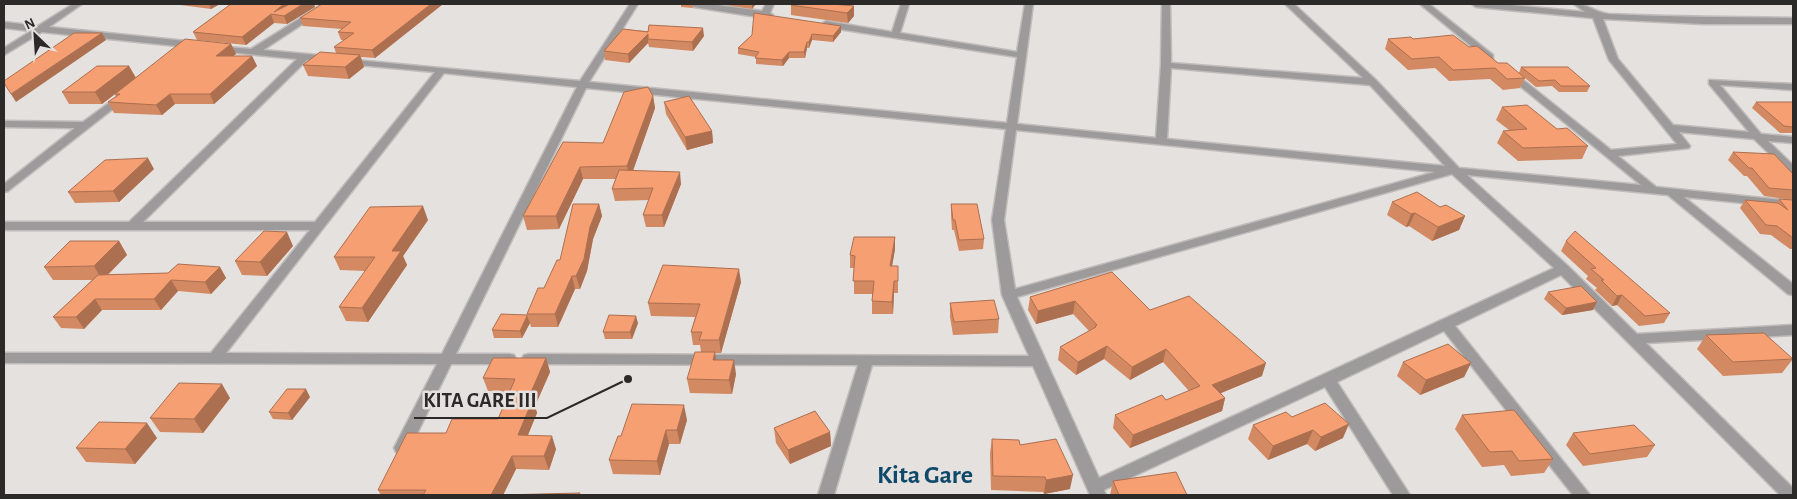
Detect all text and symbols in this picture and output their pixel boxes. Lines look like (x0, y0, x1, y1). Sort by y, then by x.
north arrow (10, 10, 60, 60)
text: N (23, 16, 37, 33)
callout: KITA GARE III (414, 382, 547, 418)
text: KITA GARE III (423, 390, 537, 411)
district label: Kita Gare (877, 462, 973, 488)

